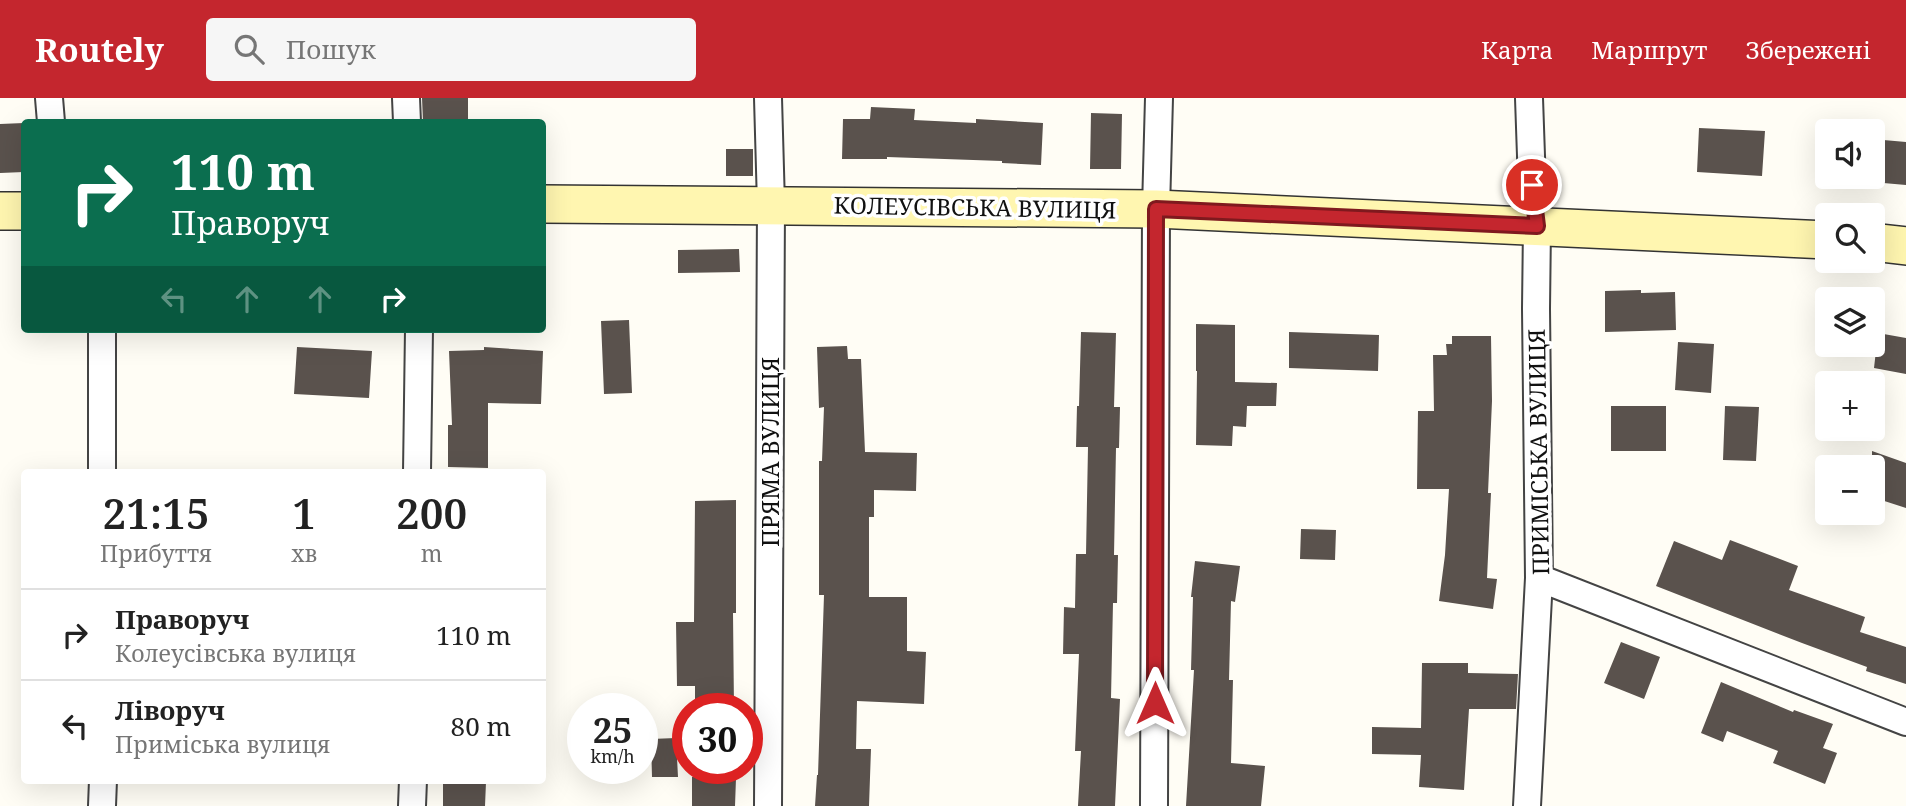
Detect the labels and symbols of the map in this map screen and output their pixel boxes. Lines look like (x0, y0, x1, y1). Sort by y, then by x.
pin (1502, 155, 1562, 215)
street label: КОЛЕУСІВСЬКА ВУЛИЦЯ (833, 189, 1117, 225)
street label: ПРИМІСЬКА ВУЛИЦЯ (1520, 328, 1556, 576)
street label: ПРЯМА ВУЛИЦЯ (754, 357, 786, 547)
position arrow (1118, 666, 1192, 740)
speed limit sign: 30 (672, 693, 763, 784)

